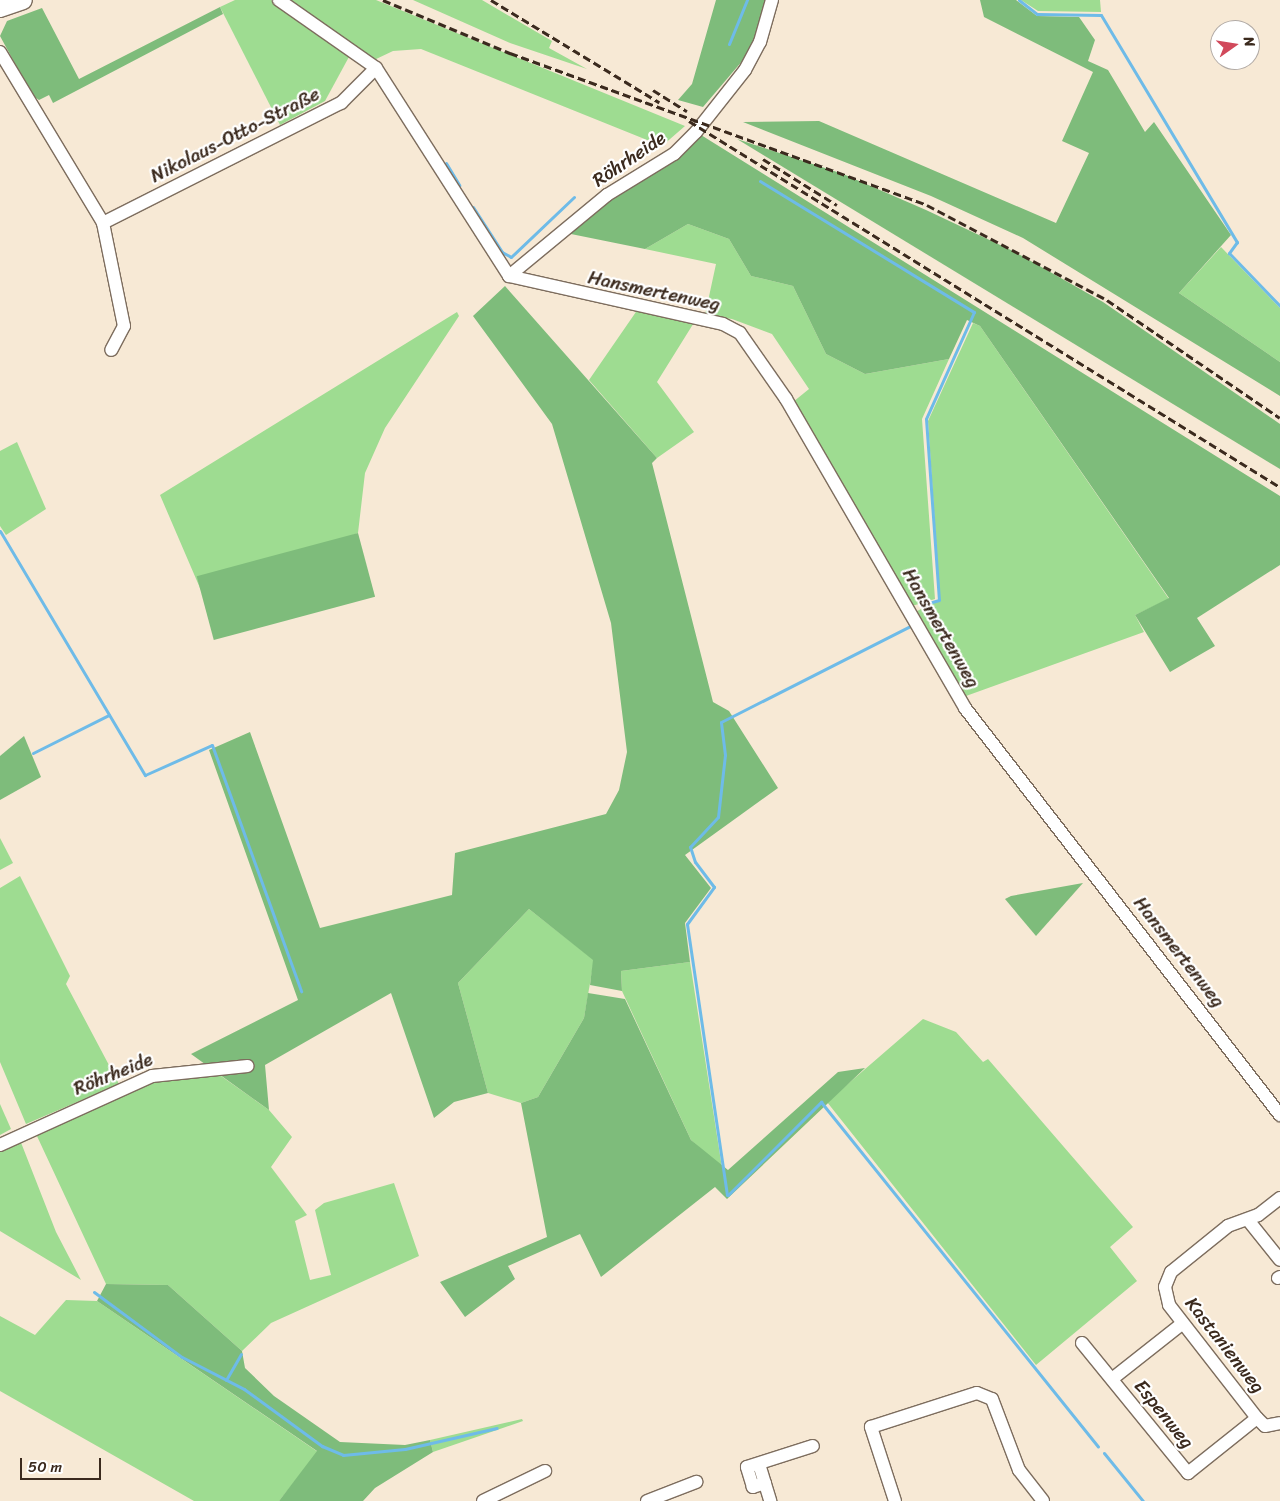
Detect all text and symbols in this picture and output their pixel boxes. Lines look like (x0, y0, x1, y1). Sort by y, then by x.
north arrow (1210, 20, 1260, 70)
text: N (1236, 34, 1262, 49)
street label: Nikolaus-Otto-Straße (147, 82, 323, 188)
street label: Röhrheide (588, 126, 670, 192)
street label: Hansmertenweg (586, 266, 722, 316)
street label: Hansmertenweg (898, 564, 984, 692)
street label: Hansmertenweg (1129, 892, 1229, 1012)
street label: Röhrheide (70, 1048, 156, 1100)
street label: Kastanienweg (1180, 1292, 1270, 1398)
street label: Espenweg (1129, 1375, 1199, 1453)
scale bar (22, 1448, 104, 1480)
text: 50 m (28, 1454, 62, 1480)

